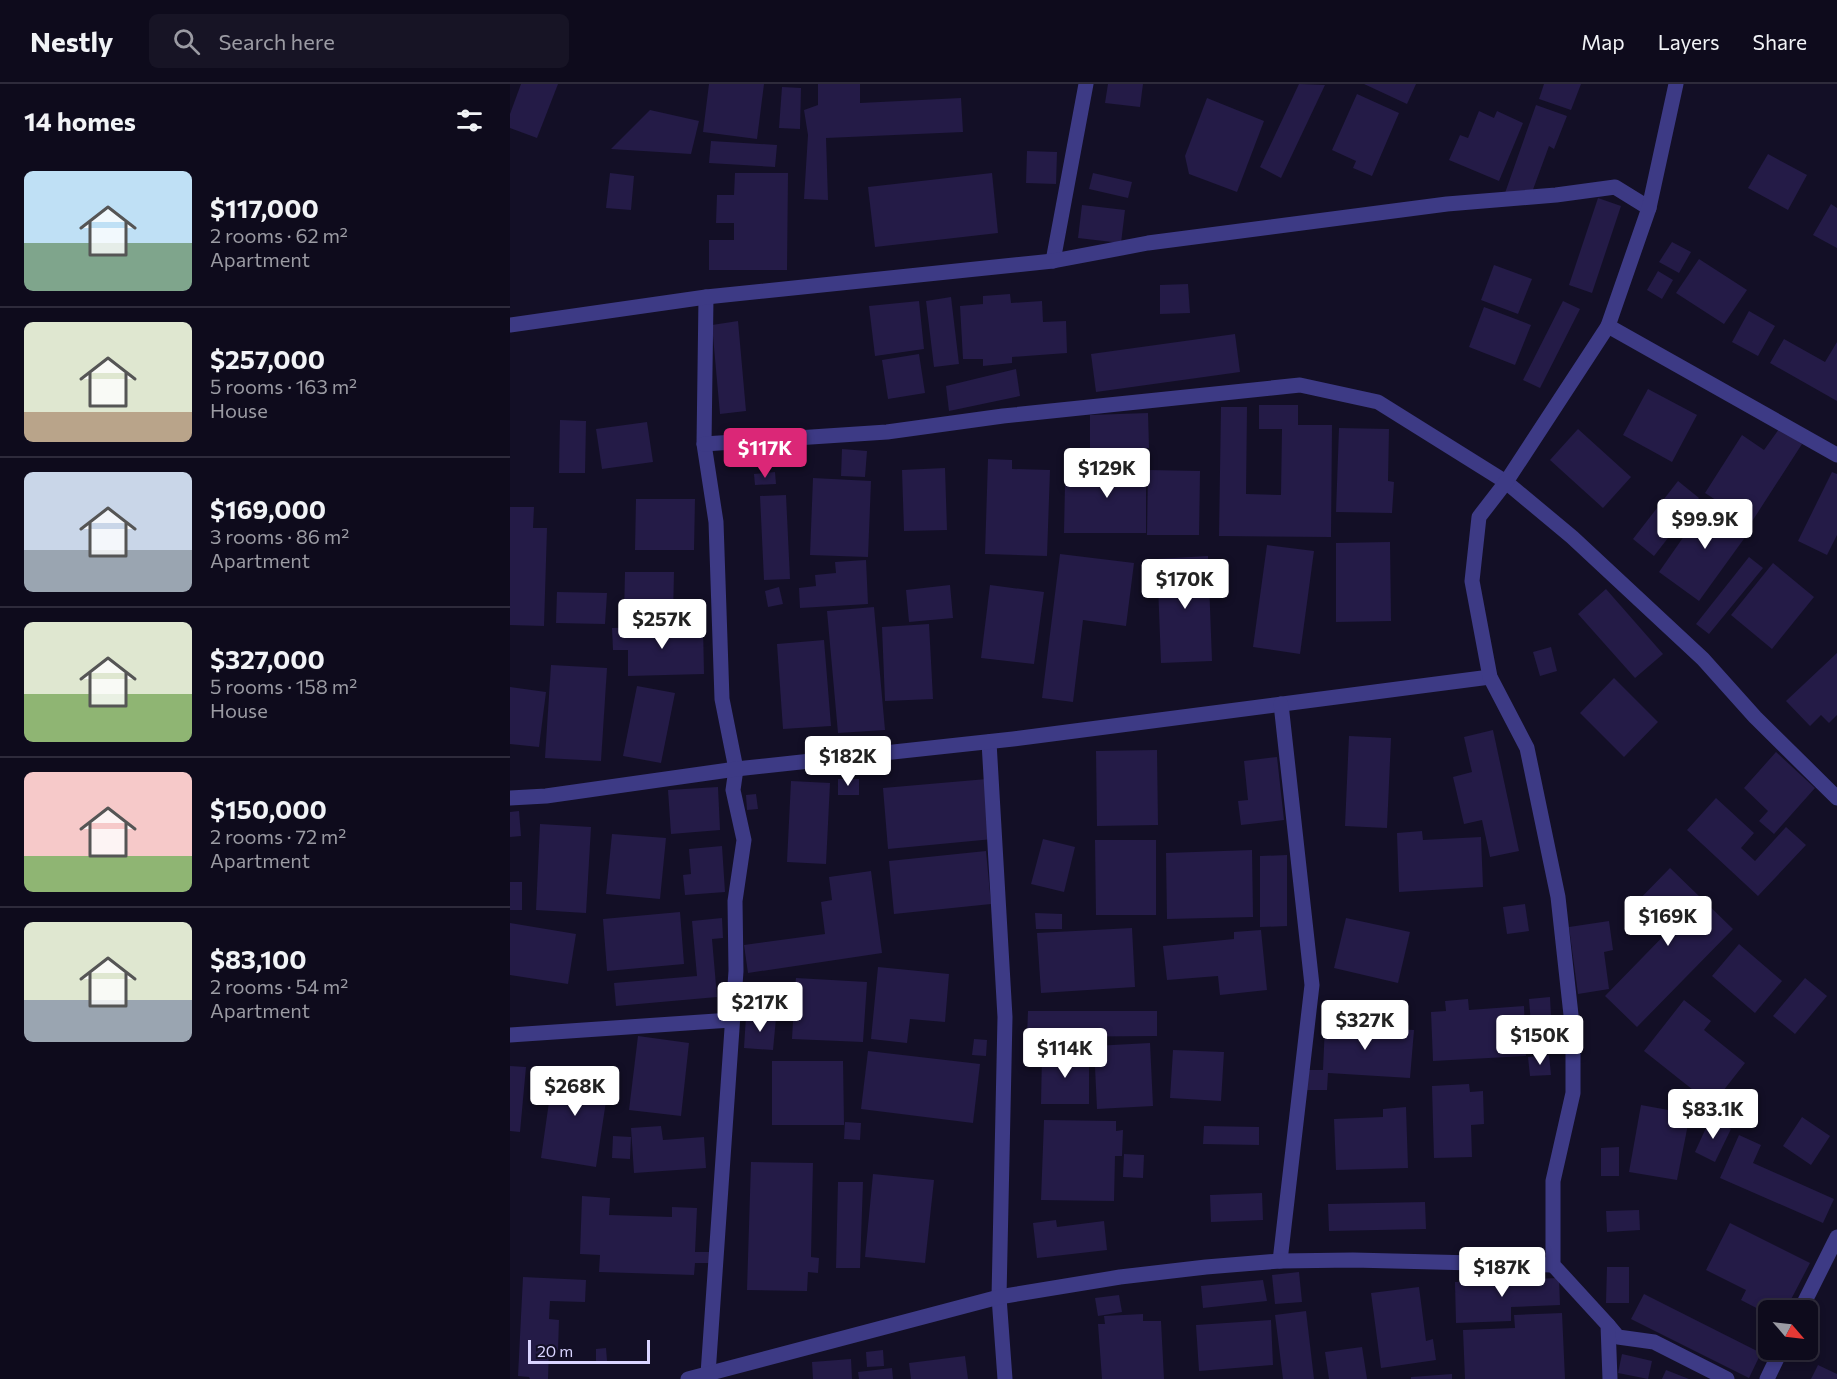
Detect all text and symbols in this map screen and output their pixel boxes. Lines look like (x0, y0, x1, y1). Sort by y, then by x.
search box (149, 14, 569, 68)
text: Nestly (30, 24, 113, 58)
icon: search (170, 25, 203, 58)
text: Search here (218, 28, 335, 55)
text: Map (1581, 29, 1625, 54)
text: Layers (1658, 29, 1720, 54)
text: Share (1753, 29, 1807, 54)
icon: filters (453, 104, 486, 137)
text: 14 homes (24, 105, 136, 136)
text: $117,000 (210, 192, 319, 223)
icon: home (72, 195, 144, 267)
text: 2 rooms · 62 m² (210, 223, 348, 247)
text: Apartment (210, 247, 310, 271)
text: $257,000 (210, 343, 325, 374)
icon: home (72, 346, 144, 418)
text: 5 rooms · 163 m² (210, 374, 357, 398)
text: House (210, 398, 268, 422)
pin: $117K (723, 428, 807, 479)
text: $117K (738, 435, 792, 459)
pin: $129K (1065, 448, 1149, 499)
text: $129K (1078, 455, 1136, 479)
text: $169,000 (210, 493, 326, 524)
icon: home (72, 496, 144, 568)
pin: $99.9K (1656, 499, 1754, 550)
text: $99.9K (1671, 506, 1739, 530)
text: 3 rooms · 86 m² (210, 524, 349, 548)
text: Apartment (210, 548, 310, 572)
pin: $170K (1143, 559, 1227, 610)
text: $170K (1156, 566, 1214, 590)
pin: $257K (620, 599, 704, 650)
text: $257K (632, 606, 692, 630)
text: $327,000 (210, 643, 325, 674)
icon: home (72, 646, 144, 718)
text: 5 rooms · 158 m² (210, 674, 357, 698)
text: House (210, 698, 268, 722)
pin: $182K (806, 736, 890, 787)
text: $182K (819, 743, 877, 767)
text: $150,000 (210, 793, 327, 824)
icon: home (72, 796, 144, 868)
text: 2 rooms · 72 m² (210, 824, 346, 848)
text: Apartment (210, 848, 310, 872)
pin: $169K (1626, 896, 1710, 947)
text: $169K (1639, 903, 1697, 927)
text: $83,100 (210, 943, 307, 974)
icon: home (72, 946, 144, 1018)
text: 2 rooms · 54 m² (210, 974, 348, 998)
pin: $217K (718, 982, 802, 1033)
text: $217K (732, 989, 788, 1013)
text: Apartment (210, 998, 310, 1022)
pin: $327K (1323, 1000, 1407, 1051)
text: $327K (1335, 1007, 1395, 1031)
pin: $150K (1498, 1015, 1582, 1066)
text: $150K (1510, 1022, 1570, 1046)
pin: $114K (1023, 1028, 1107, 1079)
text: $114K (1037, 1035, 1093, 1059)
pin: $268K (533, 1066, 617, 1117)
text: $268K (544, 1073, 606, 1097)
pin: $83.1K (1664, 1089, 1762, 1140)
text: $83.1K (1682, 1096, 1744, 1120)
pin: $187K (1460, 1247, 1544, 1298)
text: $187K (1473, 1254, 1531, 1278)
north arrow (1758, 1300, 1818, 1360)
map controls (1758, 1300, 1818, 1360)
scale bar (528, 1337, 650, 1364)
text: 20 m (537, 1341, 573, 1360)

